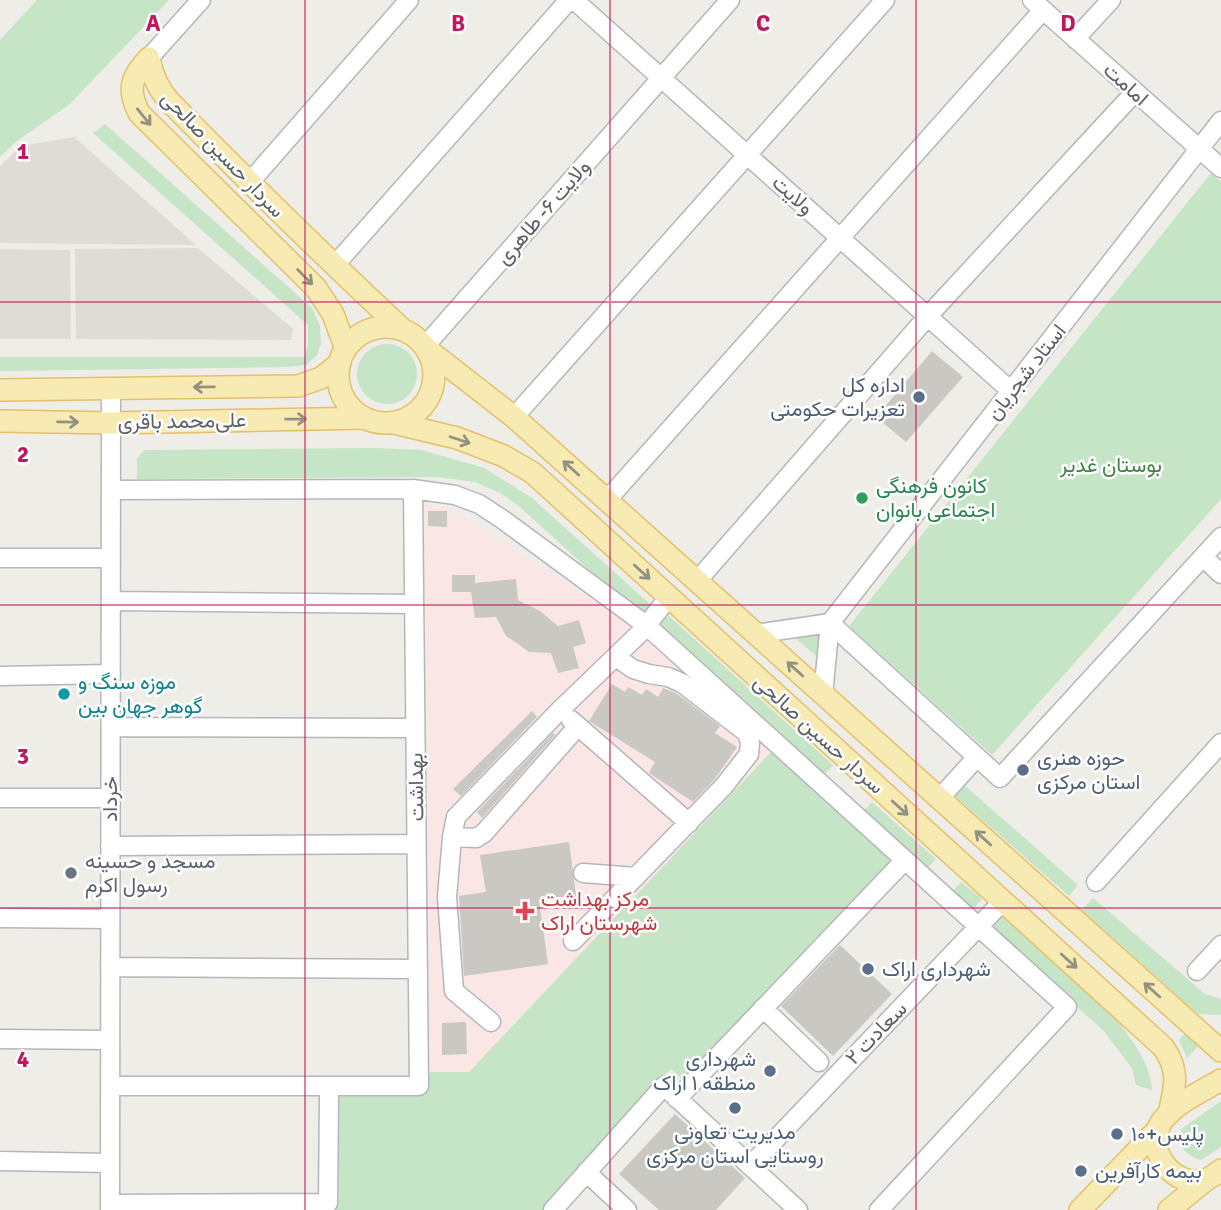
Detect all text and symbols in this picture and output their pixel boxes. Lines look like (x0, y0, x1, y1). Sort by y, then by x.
text: A (146, 9, 161, 38)
text: B (451, 9, 465, 38)
text: C (756, 9, 770, 38)
text: D (1060, 9, 1076, 38)
street label: امامت (1098, 57, 1154, 111)
street label: سردار حسین صالحی (156, 85, 290, 223)
one-way arrow (136, 107, 151, 125)
text: 1 (17, 137, 29, 166)
street label: ولایت ۶- طاهری (490, 154, 596, 270)
street label: ولایت (767, 170, 819, 220)
one-way arrow (296, 269, 313, 286)
street label: استاد شجریان (980, 319, 1072, 425)
place label: اداره کل تعزیرات حکومتی (770, 372, 905, 422)
one-way arrow (193, 380, 216, 394)
marker: اداره کل تعزیرات حکومتی (911, 389, 927, 405)
street label: علی‌محمد باقری (117, 407, 247, 435)
one-way arrow (284, 412, 307, 426)
one-way arrow (56, 415, 79, 429)
one-way arrow (449, 434, 471, 447)
text: 2 (17, 440, 29, 469)
park label: بوستان غدیر (1059, 452, 1162, 478)
one-way arrow (563, 460, 580, 477)
place label: کانون فرهنگی اجتماعی بانوان (876, 473, 995, 523)
marker: کانون فرهنگی اجتماعی بانوان (854, 490, 870, 506)
one-way arrow (632, 564, 650, 580)
one-way arrow (787, 661, 804, 678)
place label: موزه سنگ و گوهر جهان بین (78, 669, 203, 719)
street label: سردار حسین صالحی (748, 669, 890, 799)
marker: موزه سنگ و گوهر جهان بین (56, 686, 72, 702)
text: 3 (17, 742, 29, 771)
place label: حوزه هنری استان مرکزی (1037, 745, 1140, 795)
street label: بهداشت (402, 752, 430, 822)
marker: حوزه هنری استان مرکزی (1015, 762, 1031, 778)
street label: خرداد (97, 776, 123, 822)
one-way arrow (891, 799, 909, 815)
one-way arrow (974, 830, 992, 846)
place label: مسجد و حسینه رسول اکرم (85, 848, 215, 899)
marker: مسجد و حسینه رسول اکرم (63, 865, 79, 881)
place label: مرکز بهداشت شهرستان اراک (541, 886, 657, 936)
marker: مرکز بهداشت شهرستان اراک (515, 901, 535, 921)
one-way arrow (1060, 952, 1077, 969)
place label: شهرداری اراک (882, 956, 991, 982)
marker: شهرداری اراک (860, 961, 876, 977)
one-way arrow (1144, 981, 1161, 998)
street label: سعادت ۲ (840, 996, 912, 1070)
text: 4 (17, 1045, 29, 1074)
place label: شهرداری منطقه ۱ اراک (653, 1046, 756, 1096)
marker: شهرداری منطقه ۱ اراک (762, 1063, 778, 1079)
marker: مدیریت تعاونی روستایی استان مرکزی (727, 1100, 743, 1116)
place label: مدیریت تعاونی روستایی استان مرکزی (646, 1119, 824, 1169)
place label: پلیس+۱۰ (1131, 1121, 1204, 1148)
marker: پلیس+۱۰ (1109, 1126, 1125, 1142)
place label: بیمه کارآفرین (1095, 1158, 1202, 1184)
marker: بیمه کارآفرین (1073, 1163, 1089, 1179)

